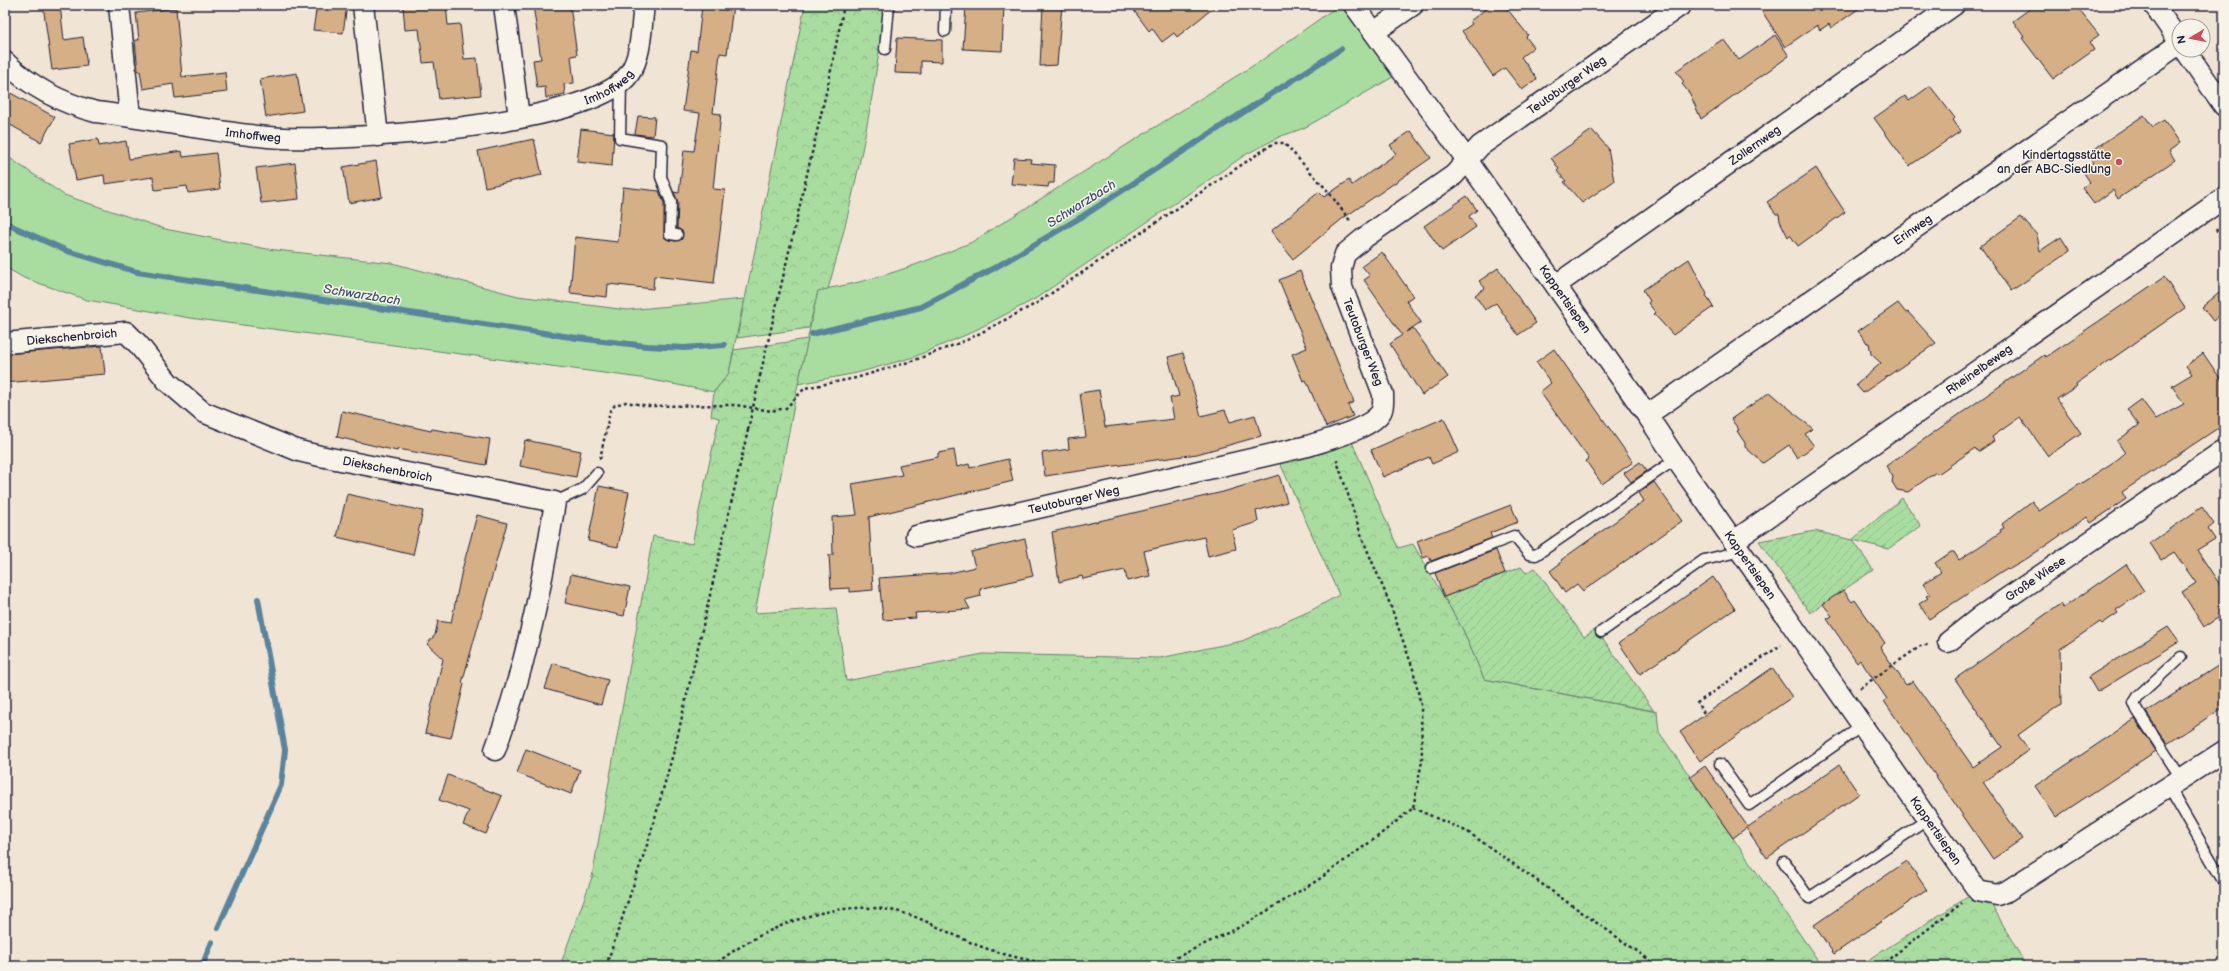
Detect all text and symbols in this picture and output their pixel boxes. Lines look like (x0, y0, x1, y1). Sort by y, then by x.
north arrow (2171, 18, 2211, 58)
text: N (2175, 34, 2189, 45)
street label: Teutoburger Weg (1525, 53, 1609, 118)
street label: Imhoffweg (582, 67, 637, 109)
street label: Zollernweg (1726, 122, 1784, 169)
street label: Imhoffweg (225, 125, 281, 146)
place label: Kindertagsstätte an der ABC-Siedlung (1997, 148, 2111, 177)
marker: Kindertagsstätte an der ABC-Siedlung (2114, 157, 2124, 167)
water label: Schwarzbach (1044, 176, 1119, 231)
street label: Erinweg (1891, 211, 1935, 249)
street label: Kappertsiepen (1535, 262, 1594, 337)
water label: Schwarzbach (322, 281, 402, 309)
street label: Teutoburger Weg (1339, 296, 1386, 388)
street label: Diekschenbroich (26, 326, 118, 349)
street label: Rheinelbeweg (1943, 342, 2015, 398)
street label: Diekschenbroich (341, 454, 434, 486)
street label: Teutoburger Weg (1027, 483, 1121, 518)
street label: Kappertsiepen (1721, 528, 1779, 603)
street label: Große Wiese (2003, 553, 2069, 605)
street label: Kappertsiepen (1906, 794, 1965, 868)

